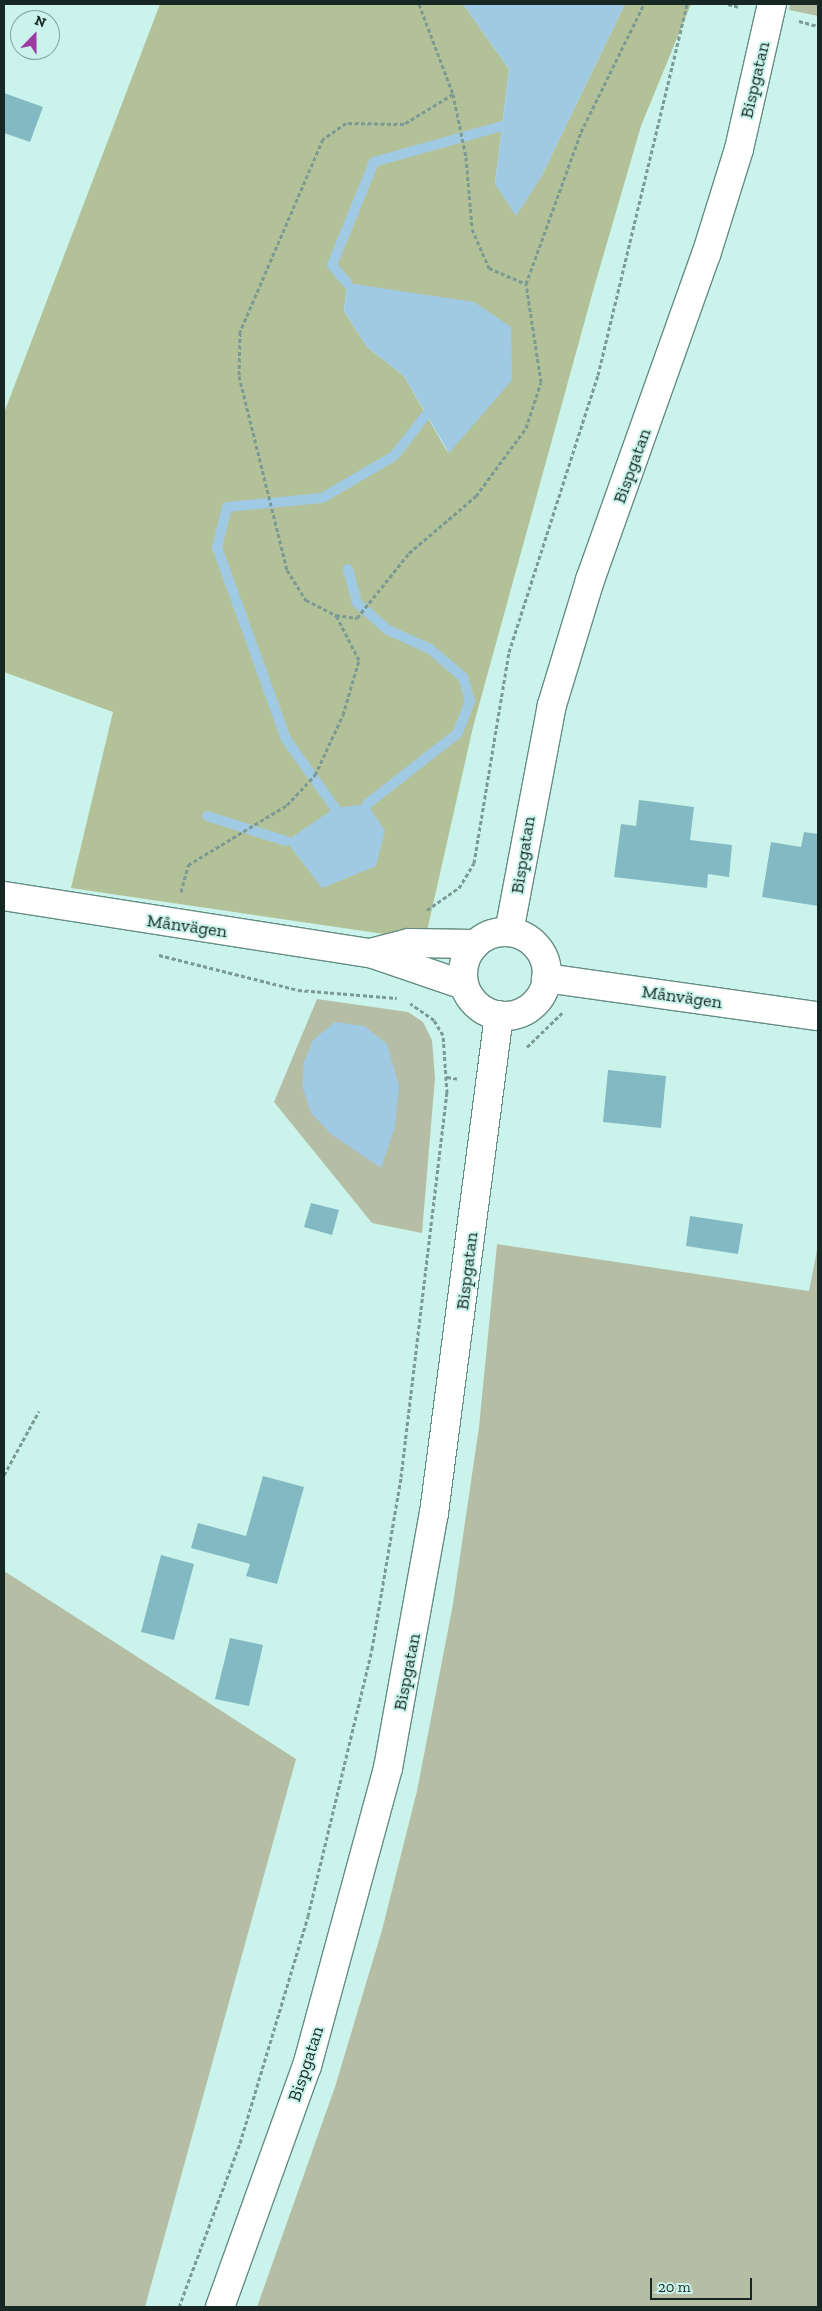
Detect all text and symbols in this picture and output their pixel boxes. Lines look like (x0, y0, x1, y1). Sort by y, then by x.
north arrow (10, 10, 60, 60)
text: N (32, 12, 49, 31)
street label: Bispgatan (736, 40, 774, 120)
street label: Bispgatan (609, 426, 655, 506)
street label: Bispgatan (506, 815, 540, 895)
street label: Månvägen (145, 910, 229, 942)
street label: Månvägen (640, 981, 724, 1013)
street label: Bispgatan (452, 1231, 482, 1311)
street label: Bispgatan (389, 1632, 425, 1712)
street label: Bispgatan (284, 2024, 328, 2104)
scale bar (652, 2268, 754, 2300)
text: 20 m (658, 2278, 691, 2296)

